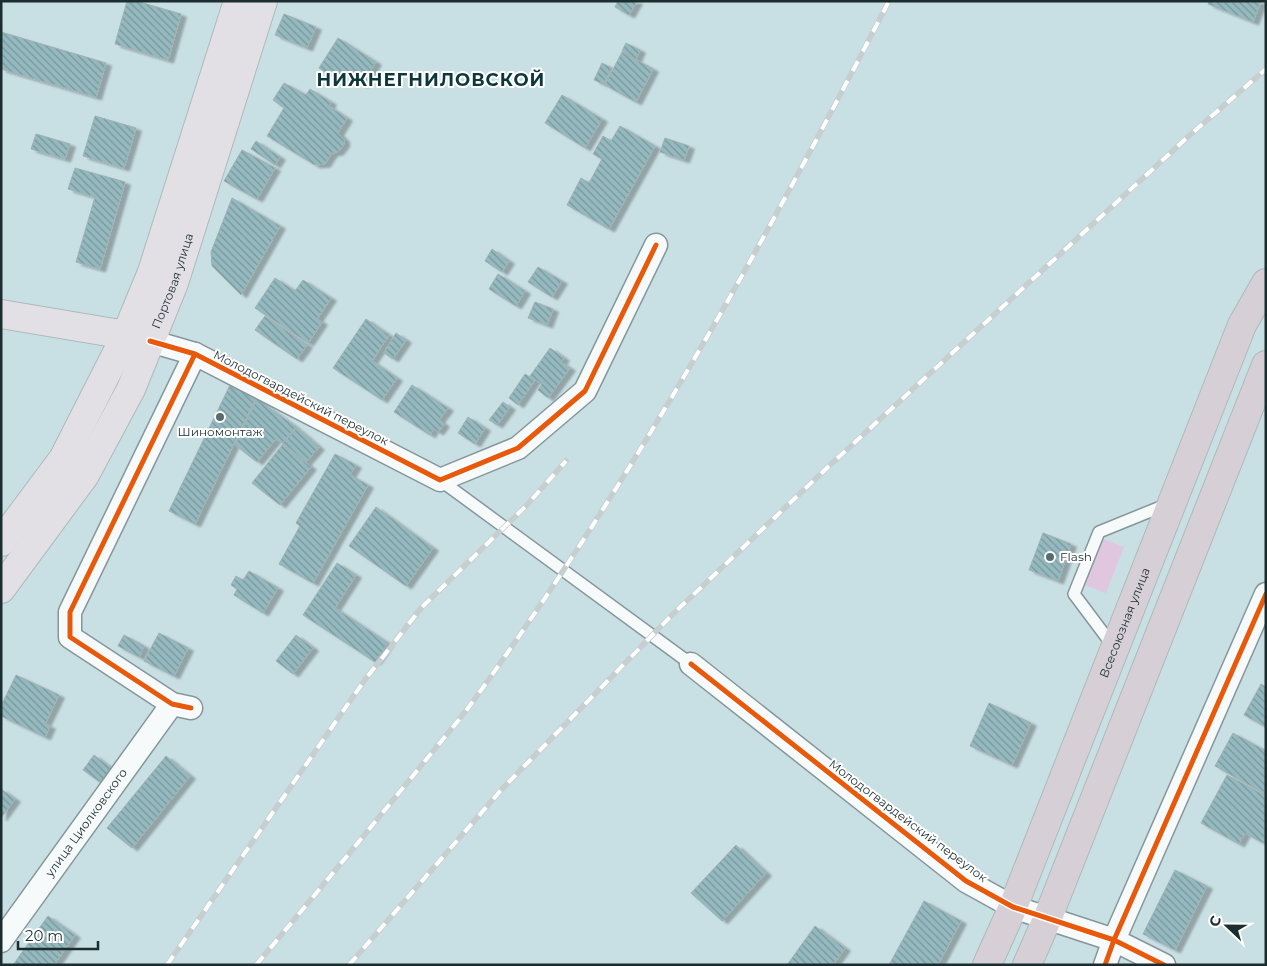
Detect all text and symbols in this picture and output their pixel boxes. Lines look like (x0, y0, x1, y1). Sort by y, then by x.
district label: НИЖНЕГНИЛОВСКОЙ (317, 69, 545, 91)
street label: Портовая улица (148, 231, 196, 331)
street label: Молодогвардейский переулок (211, 347, 391, 448)
marker: Шиномонтаж (214, 411, 226, 423)
place label: Шиномонтаж (178, 424, 263, 439)
place label: Flash (1060, 549, 1092, 564)
marker: Flash (1044, 551, 1056, 563)
street label: Всесоюзная улица (1096, 565, 1153, 680)
street label: Молодогвардейский переулок (826, 756, 990, 885)
street label: улица Циолковского (41, 765, 130, 880)
north arrow (1202, 901, 1252, 951)
text: С (1205, 913, 1225, 929)
scale bar (18, 918, 98, 950)
text: 20 m (25, 926, 63, 945)

